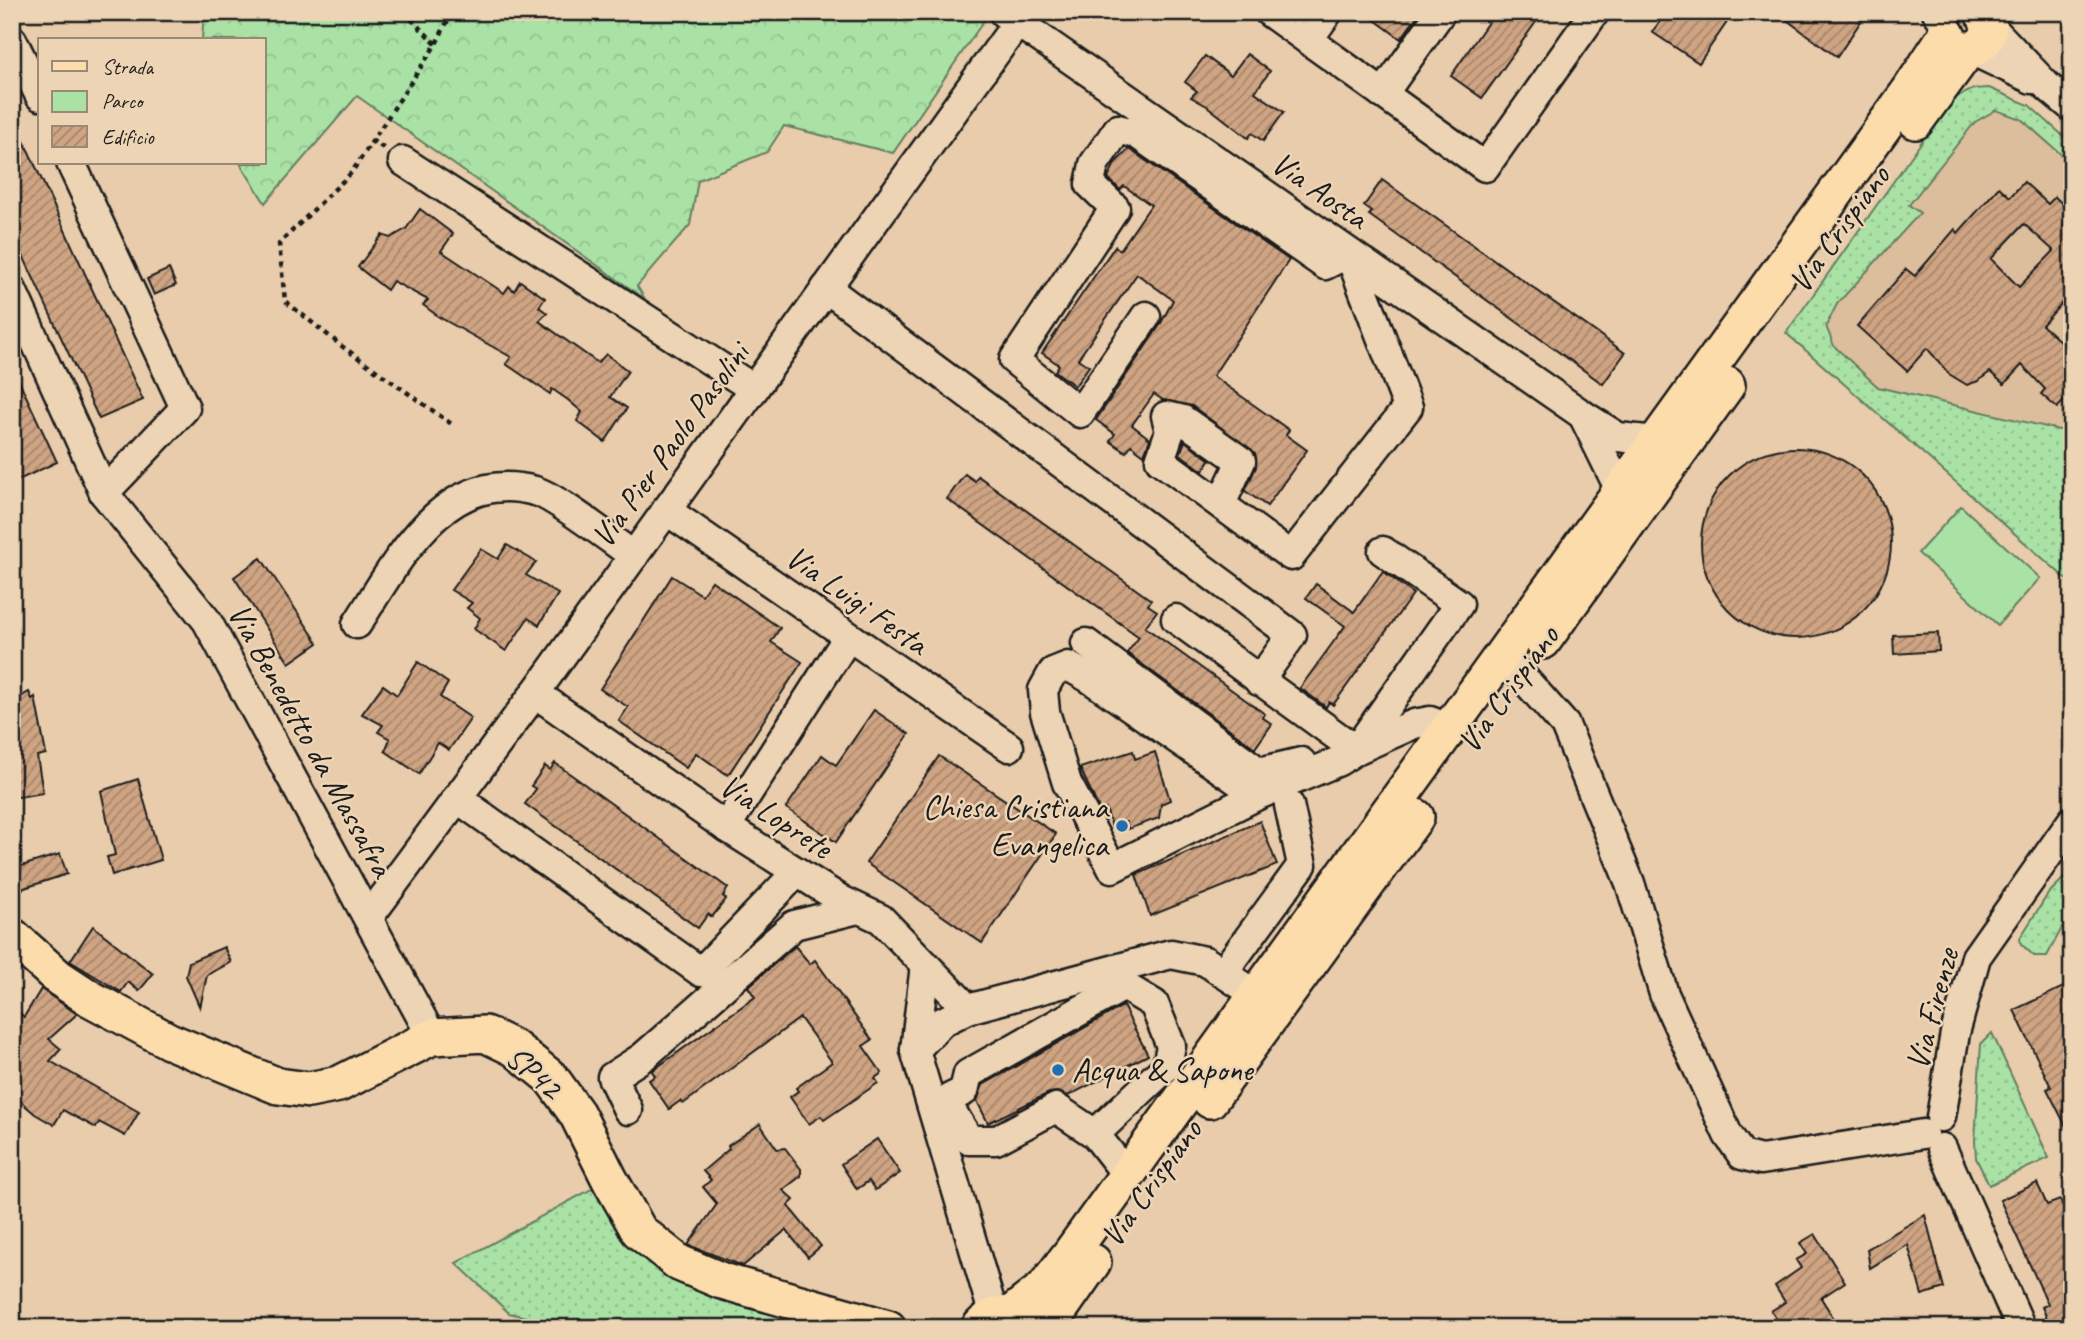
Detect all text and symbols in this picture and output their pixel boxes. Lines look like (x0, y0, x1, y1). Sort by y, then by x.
legend (38, 38, 266, 164)
text: Strada (102, 54, 155, 80)
text: Parco (102, 88, 145, 114)
text: Edificio (102, 124, 155, 150)
street label: Via Aosta (1264, 142, 1379, 240)
street label: Via Crispiano (1779, 156, 1900, 301)
street label: Via Pier Paolo Pasolini (582, 331, 761, 556)
street label: Via Luigi Festa (778, 536, 938, 666)
street label: Via Benedetto da Massafra (218, 596, 405, 886)
street label: Via Crispiano (1448, 616, 1569, 761)
street label: Via Loprete (712, 764, 842, 869)
place label: Chiesa Cristiana Evangelica (923, 786, 1111, 866)
marker: Chiesa Cristiana Evangelica (1114, 818, 1130, 834)
street label: Via Firenze (1896, 942, 1969, 1074)
street label: SP42 (497, 1036, 573, 1110)
place label: Acqua & Sapone (1072, 1049, 1255, 1091)
marker: Acqua & Sapone (1050, 1062, 1066, 1078)
street label: Via Crispiano (1091, 1110, 1212, 1255)

